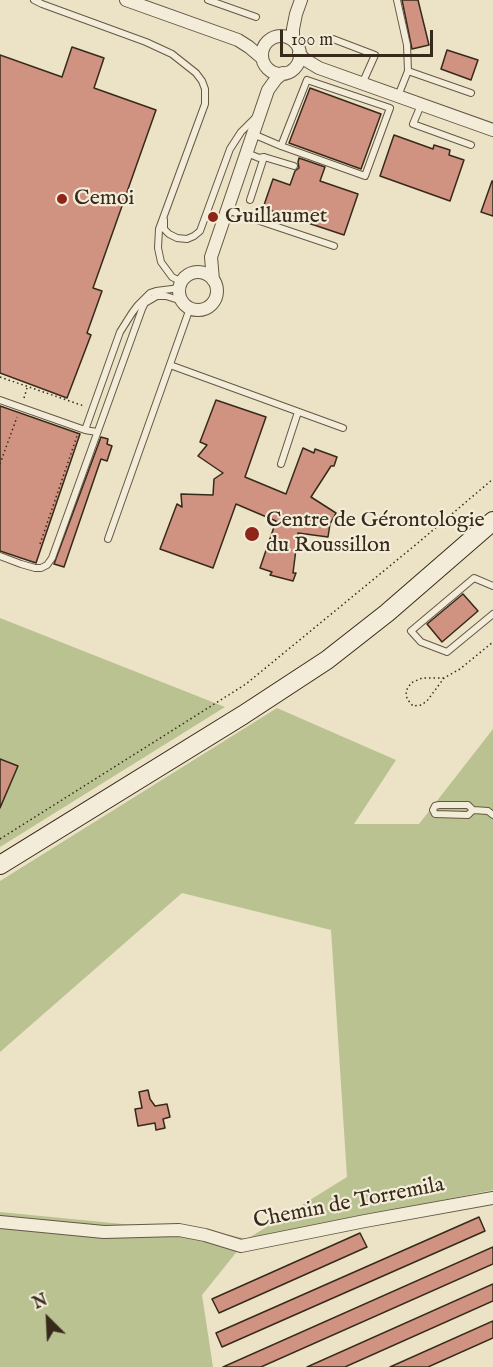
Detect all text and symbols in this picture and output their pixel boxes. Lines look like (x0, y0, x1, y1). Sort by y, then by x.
scale bar (283, 18, 436, 56)
text: 100 m (291, 29, 333, 52)
place label: Cemoi (74, 186, 134, 212)
marker: Cemoi (55, 192, 69, 206)
place label: Guillaumet (225, 204, 327, 230)
marker: Guillaumet (206, 210, 220, 224)
place label: Centre de Gérontologie du Roussillon (266, 508, 485, 560)
marker: Centre de Gérontologie du Roussillon (243, 525, 261, 543)
street label: Chemin de Torremila (251, 1173, 447, 1235)
north arrow (18, 1289, 78, 1349)
text: N (30, 1291, 51, 1315)

